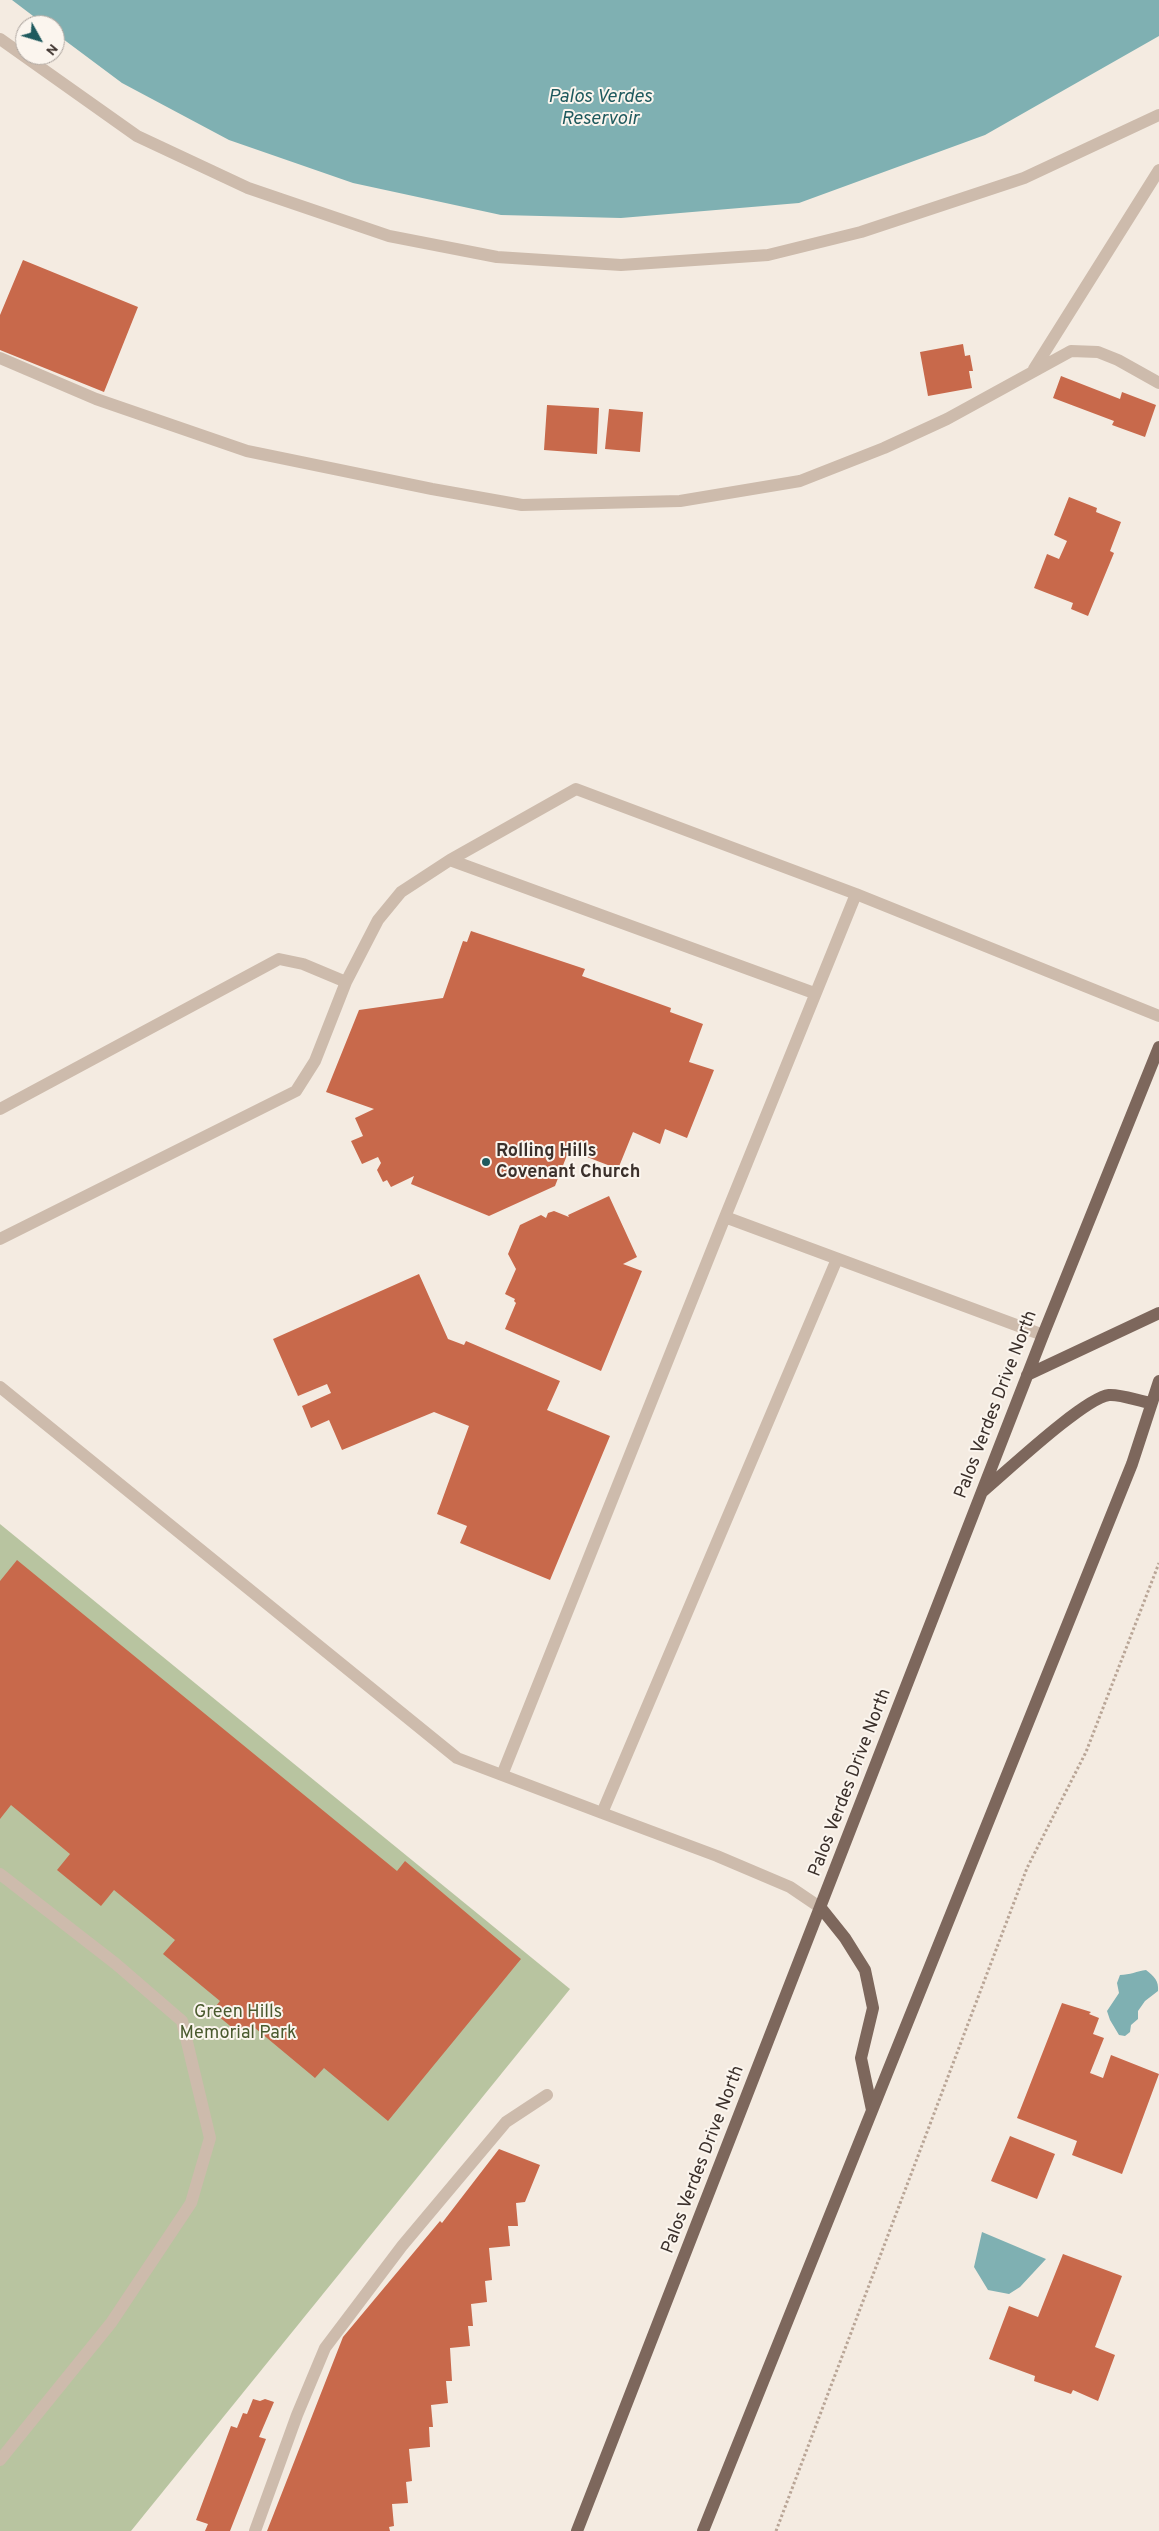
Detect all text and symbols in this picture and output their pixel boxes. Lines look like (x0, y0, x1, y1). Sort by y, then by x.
north arrow (15, 15, 65, 65)
text: N (41, 40, 61, 58)
water label: Palos Verdes Reservoir (548, 87, 652, 131)
place label: Rolling Hills Covenant Church (496, 1141, 640, 1184)
marker: Rolling Hills Covenant Church (480, 1156, 492, 1168)
street label: Palos Verdes Drive North (951, 1308, 1043, 1502)
street label: Palos Verdes Drive North (805, 1686, 897, 1880)
park label: Green Hills Memorial Park (180, 2002, 296, 2045)
street label: Palos Verdes Drive North (658, 2063, 750, 2257)

